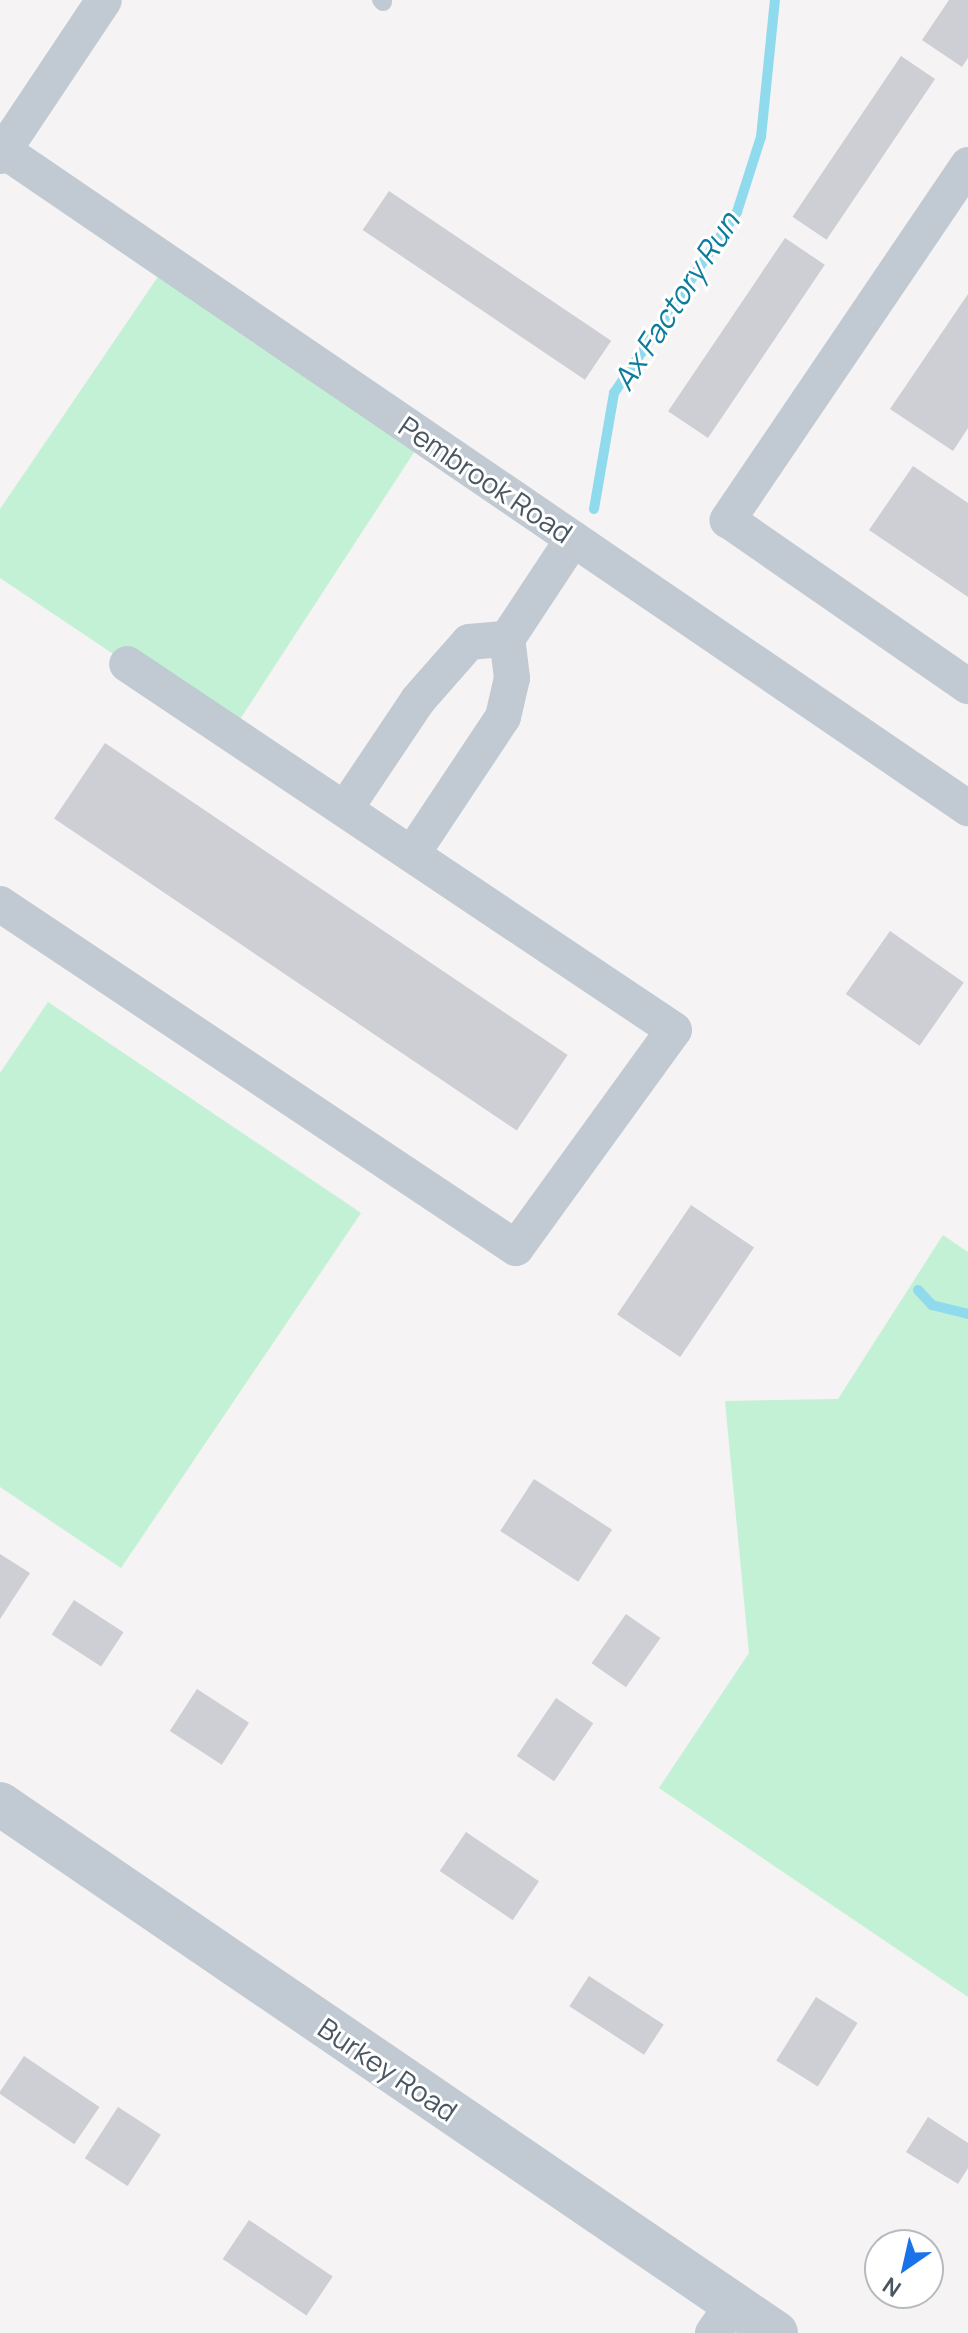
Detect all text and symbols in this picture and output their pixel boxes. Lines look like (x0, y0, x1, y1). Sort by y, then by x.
water label: Ax Factory Run (605, 205, 747, 397)
street label: Pembrook Road (393, 409, 579, 549)
street label: Burkey Road (312, 2010, 464, 2128)
north arrow (864, 2229, 944, 2309)
text: N (877, 2270, 907, 2304)

